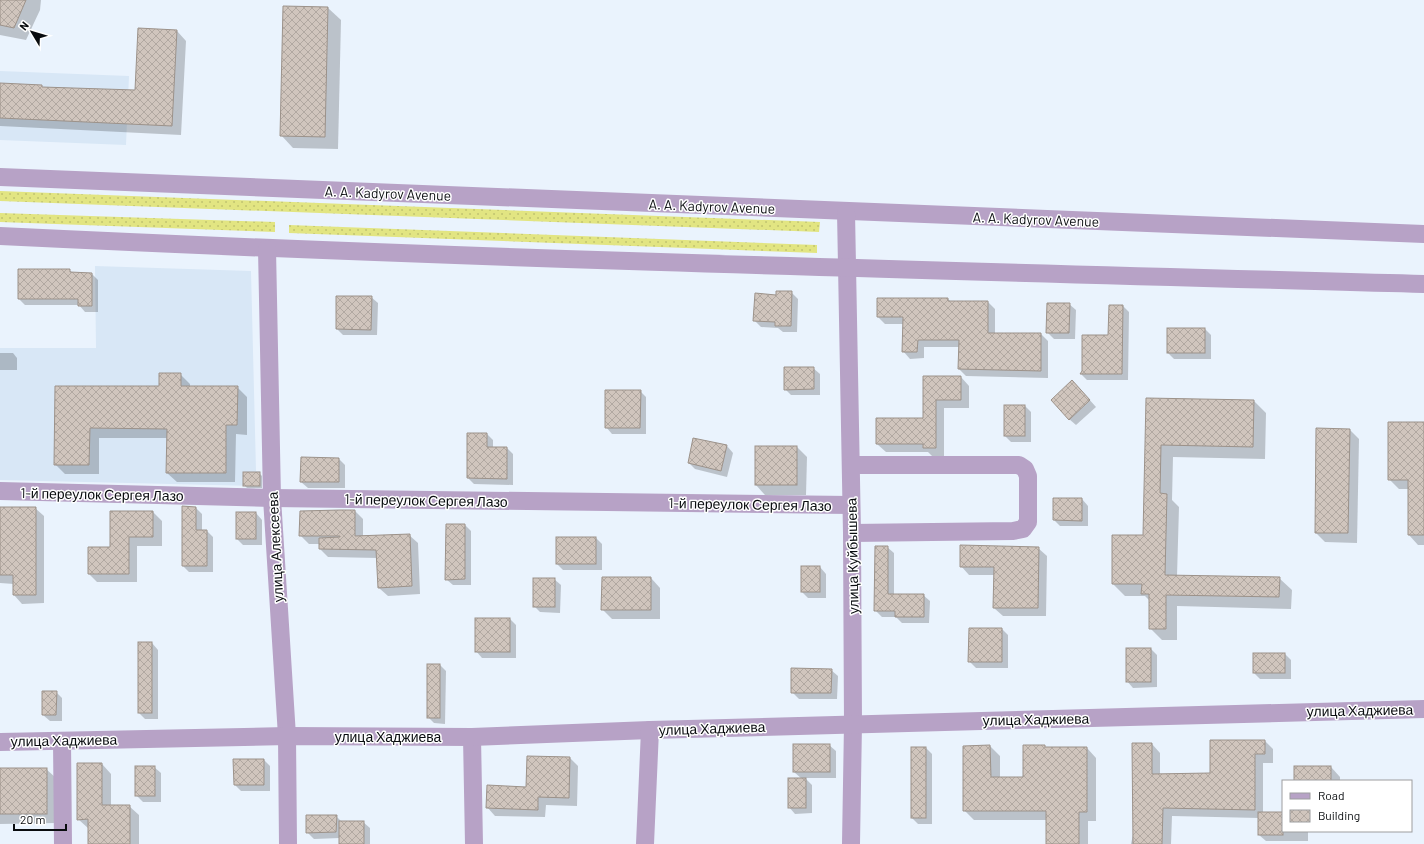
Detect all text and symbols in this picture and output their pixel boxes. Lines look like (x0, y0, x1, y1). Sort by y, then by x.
north arrow (12, 12, 52, 52)
text: N (16, 19, 31, 32)
street label: A. A. Kadyrov Avenue (324, 182, 452, 204)
street label: A. A. Kadyrov Avenue (648, 195, 776, 217)
street label: A. A. Kadyrov Avenue (972, 208, 1100, 230)
street label: 1-й переулок Сергея Лазо (20, 484, 184, 504)
street label: 1-й переулок Сергея Лазо (344, 490, 508, 510)
street label: улица Алексеева (264, 491, 286, 603)
street label: 1-й переулок Сергея Лазо (668, 494, 832, 514)
street label: улица Куйбышева (842, 497, 862, 614)
street label: улица Хаджиева (1307, 701, 1414, 719)
street label: улица Хаджиева (983, 710, 1090, 728)
street label: улица Хаджиева (658, 718, 766, 738)
street label: улица Хаджиева (335, 728, 442, 745)
street label: улица Хаджиева (11, 731, 118, 749)
legend (1282, 780, 1412, 832)
text: Road (1318, 788, 1345, 802)
scale bar (14, 806, 66, 832)
text: Building (1318, 808, 1360, 822)
text: 20 m (20, 812, 46, 826)

